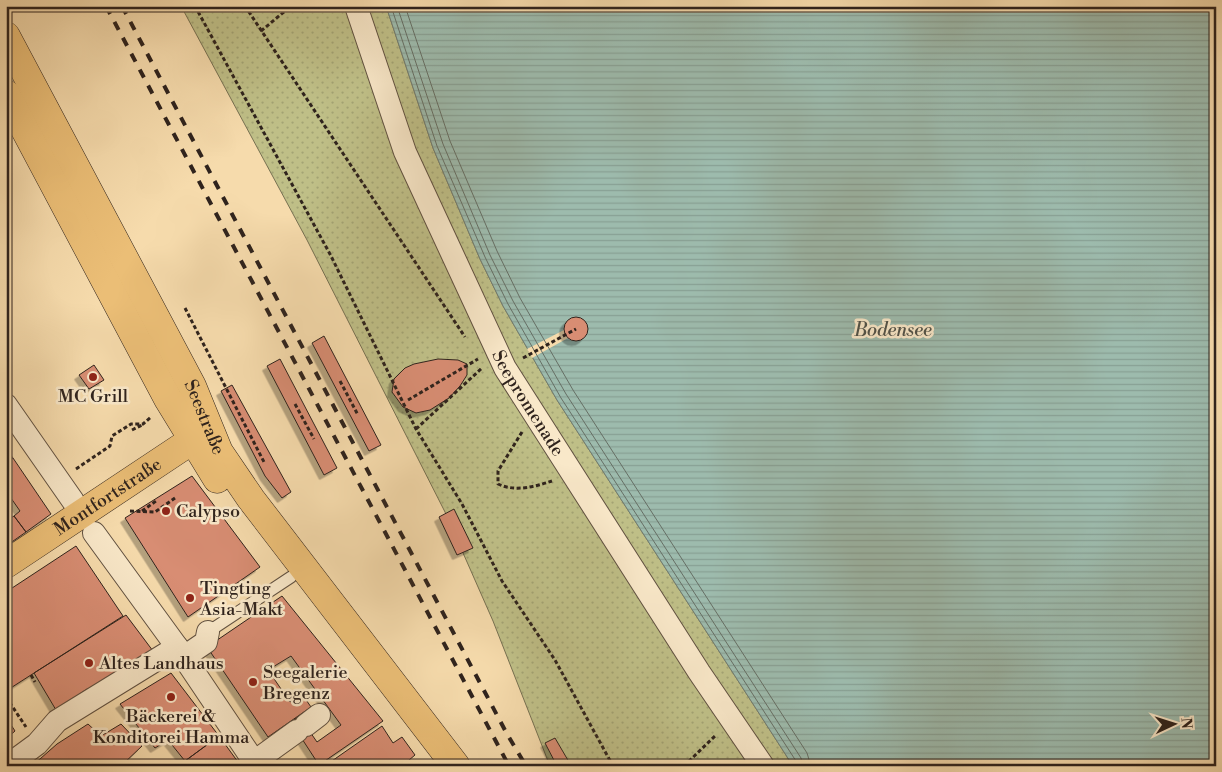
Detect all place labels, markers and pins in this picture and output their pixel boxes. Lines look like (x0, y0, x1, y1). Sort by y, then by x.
marker: MC Grill (87, 371, 99, 383)
place label: MC Grill (58, 385, 129, 408)
place label: Calypso (176, 500, 240, 523)
marker: Calypso (160, 505, 172, 517)
place label: Tingting Asia-Makt (199, 577, 284, 621)
marker: Tingting Asia-Makt (184, 592, 196, 604)
place label: Altes Landhaus (98, 652, 224, 675)
marker: Altes Landhaus (83, 657, 95, 669)
place label: Seegalerie Bregenz (262, 661, 348, 705)
marker: Seegalerie Bregenz (247, 676, 259, 688)
marker: Bäckerei & Konditorei Hamma (165, 691, 177, 703)
place label: Bäckerei & Konditorei Hamma (93, 705, 250, 749)

